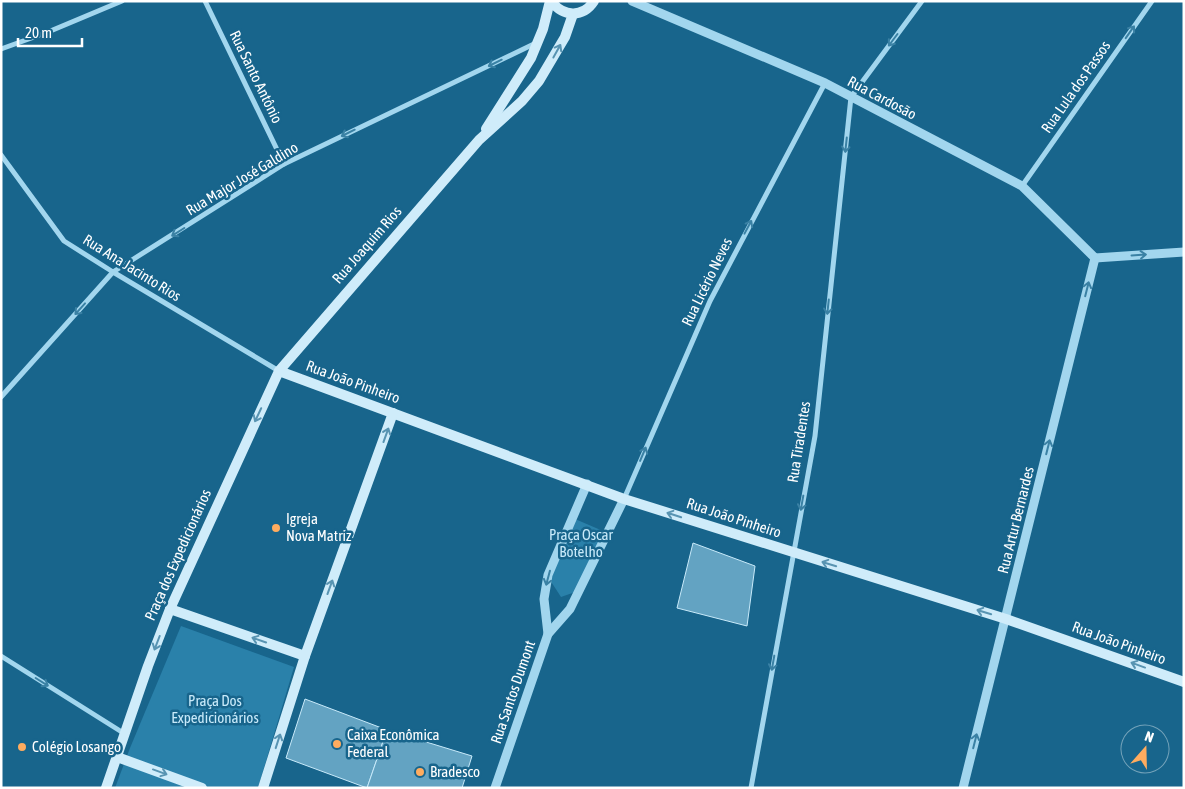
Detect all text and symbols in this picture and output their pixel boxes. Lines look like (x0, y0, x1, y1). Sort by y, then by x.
scale bar (18, 15, 81, 47)
text: 20 m (25, 24, 52, 41)
one-way arrow (1125, 25, 1135, 39)
street label: Rua Santo Antônio (227, 28, 286, 126)
one-way arrow (888, 33, 898, 47)
street label: Rua Lula dos Passos (1038, 37, 1114, 136)
one-way arrow (552, 44, 562, 59)
one-way arrow (487, 58, 502, 68)
street label: Rua Cardosão (845, 72, 920, 123)
one-way arrow (341, 129, 356, 138)
one-way arrow (841, 137, 851, 153)
street label: Rua Major José Galdino (183, 138, 301, 219)
street label: Rua Joaquim Rios (329, 203, 405, 287)
one-way arrow (744, 220, 753, 235)
one-way arrow (171, 228, 185, 238)
street label: Rua Ana Jacinto Rios (80, 231, 184, 304)
street label: Rua Licério Neves (678, 235, 735, 329)
one-way arrow (1131, 250, 1147, 259)
one-way arrow (1083, 282, 1092, 298)
one-way arrow (823, 299, 833, 315)
one-way arrow (74, 302, 86, 315)
street label: Rua João Pinheiro (304, 357, 402, 406)
street label: Rua Tiradentes (784, 400, 813, 484)
one-way arrow (253, 407, 262, 422)
one-way arrow (382, 427, 391, 443)
one-way arrow (1044, 440, 1053, 456)
one-way arrow (639, 447, 649, 462)
street label: Rua Artur Bernardes (994, 465, 1037, 575)
street label: Praça dos Expedicionários (141, 487, 214, 623)
street label: Rua João Pinheiro (685, 494, 784, 541)
one-way arrow (797, 494, 807, 510)
one-way arrow (667, 509, 683, 519)
place label: Igreja Nova Matriz (286, 510, 352, 544)
marker: Igreja Nova Matriz (270, 522, 282, 534)
park label: Praça Oscar Botelho (549, 526, 614, 560)
one-way arrow (822, 558, 838, 568)
one-way arrow (543, 569, 553, 585)
one-way arrow (326, 580, 335, 596)
one-way arrow (977, 606, 993, 616)
street label: Rua João Pinheiro (1070, 618, 1168, 667)
one-way arrow (152, 635, 161, 651)
one-way arrow (252, 635, 267, 644)
street label: Rua Santos Dumont (487, 638, 538, 746)
one-way arrow (768, 654, 778, 670)
one-way arrow (1130, 660, 1146, 670)
one-way arrow (35, 677, 49, 687)
park label: Praça Dos Expedicionários (171, 692, 259, 726)
north arrow (1120, 724, 1170, 774)
place label: Caixa Econômica Federal (347, 726, 439, 760)
text: N (1143, 728, 1156, 746)
one-way arrow (971, 733, 980, 749)
one-way arrow (274, 734, 283, 750)
place label: Colégio Losango (32, 738, 121, 755)
marker: Caixa Econômica Federal (331, 738, 343, 750)
marker: Colégio Losango (16, 741, 28, 753)
place label: Bradesco (430, 763, 480, 780)
marker: Bradesco (414, 766, 426, 778)
one-way arrow (152, 768, 167, 777)

